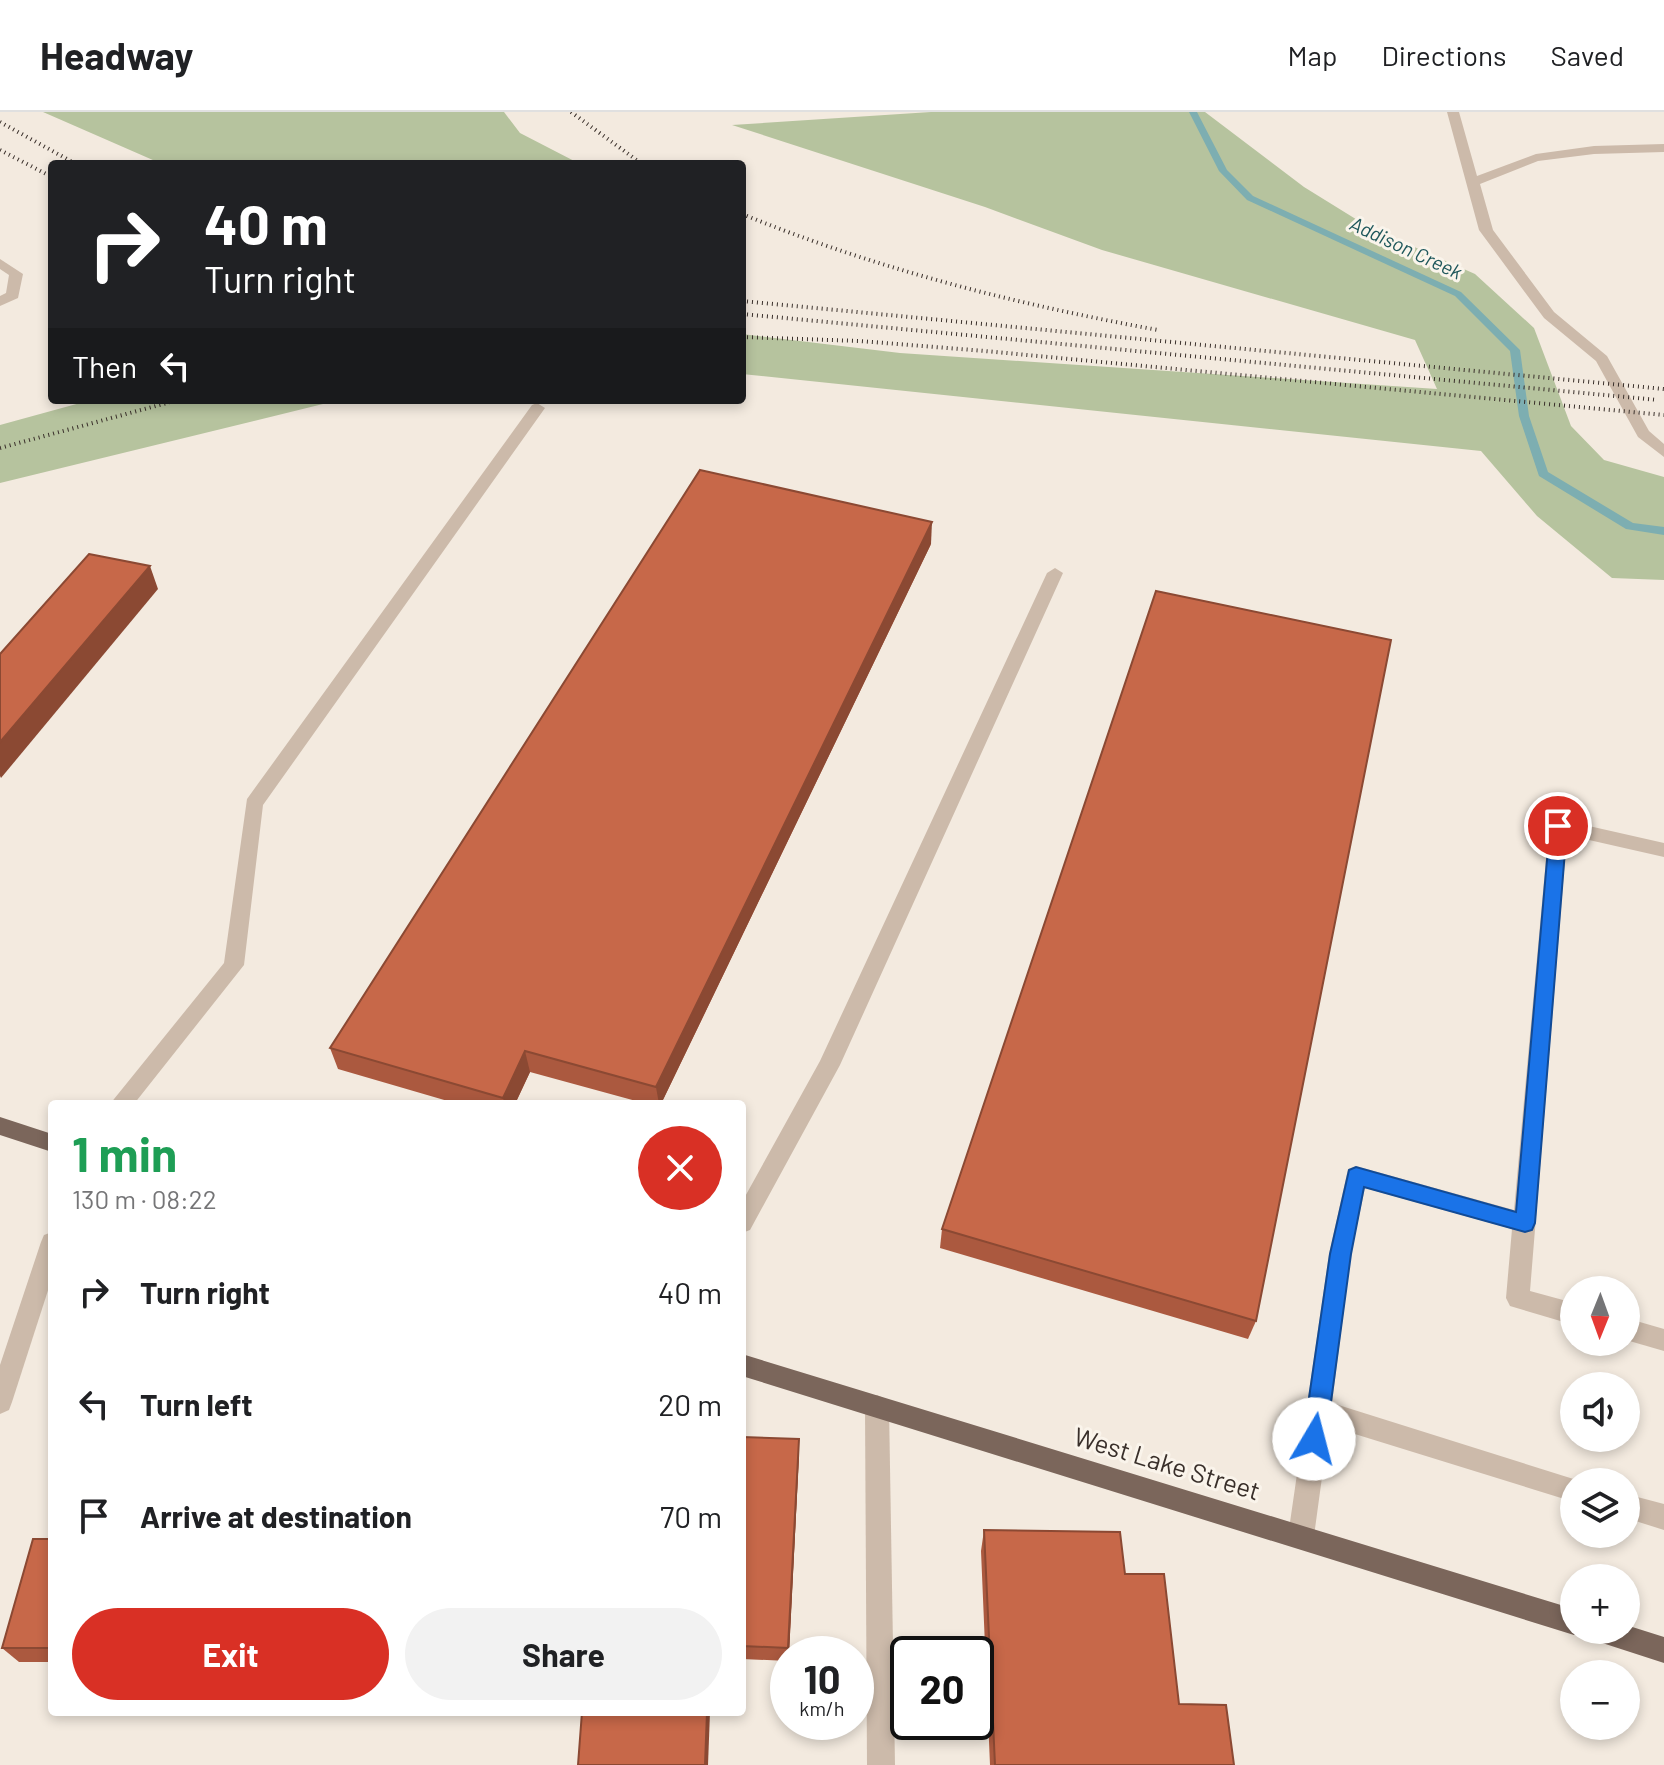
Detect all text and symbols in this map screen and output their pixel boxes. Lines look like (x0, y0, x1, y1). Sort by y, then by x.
text: Headway (40, 32, 193, 78)
text: Map (1288, 38, 1337, 72)
text: Directions (1381, 38, 1507, 72)
text: Saved (1551, 38, 1624, 72)
text: 40 m (204, 189, 328, 256)
icon: right (72, 192, 176, 296)
water label: Addison Creek (1346, 211, 1467, 284)
text: Turn right (204, 257, 356, 300)
icon: left (153, 344, 197, 388)
text: Then (72, 348, 137, 384)
pin (1524, 792, 1592, 860)
icon: arrive (1536, 804, 1580, 848)
text: 1 min (72, 1124, 177, 1182)
button: close (638, 1126, 722, 1210)
text: 130 m · 08:22 (72, 1183, 217, 1214)
icon: right (72, 1270, 116, 1314)
text: Turn right (140, 1274, 270, 1310)
text: 40 m (658, 1274, 722, 1310)
north arrow (1560, 1276, 1640, 1356)
map controls (1560, 1276, 1640, 1740)
button: sound (1560, 1372, 1640, 1452)
icon: left (72, 1382, 116, 1426)
text: Turn left (140, 1386, 253, 1422)
text: 20 m (658, 1386, 722, 1422)
position arrow (1272, 1397, 1356, 1481)
street label: West Lake Street (1071, 1420, 1264, 1506)
button: layers (1560, 1468, 1640, 1548)
icon: arrive (72, 1494, 116, 1538)
text: Arrive at destination (140, 1498, 412, 1534)
text: 70 m (660, 1498, 722, 1534)
button: + (1560, 1564, 1640, 1644)
button: Exit (72, 1608, 389, 1700)
button: Share (405, 1608, 722, 1700)
speed limit sign: 20 (890, 1636, 994, 1740)
text: 10 (804, 1654, 840, 1702)
button: − (1560, 1660, 1640, 1740)
text: km/h (799, 1696, 845, 1720)

